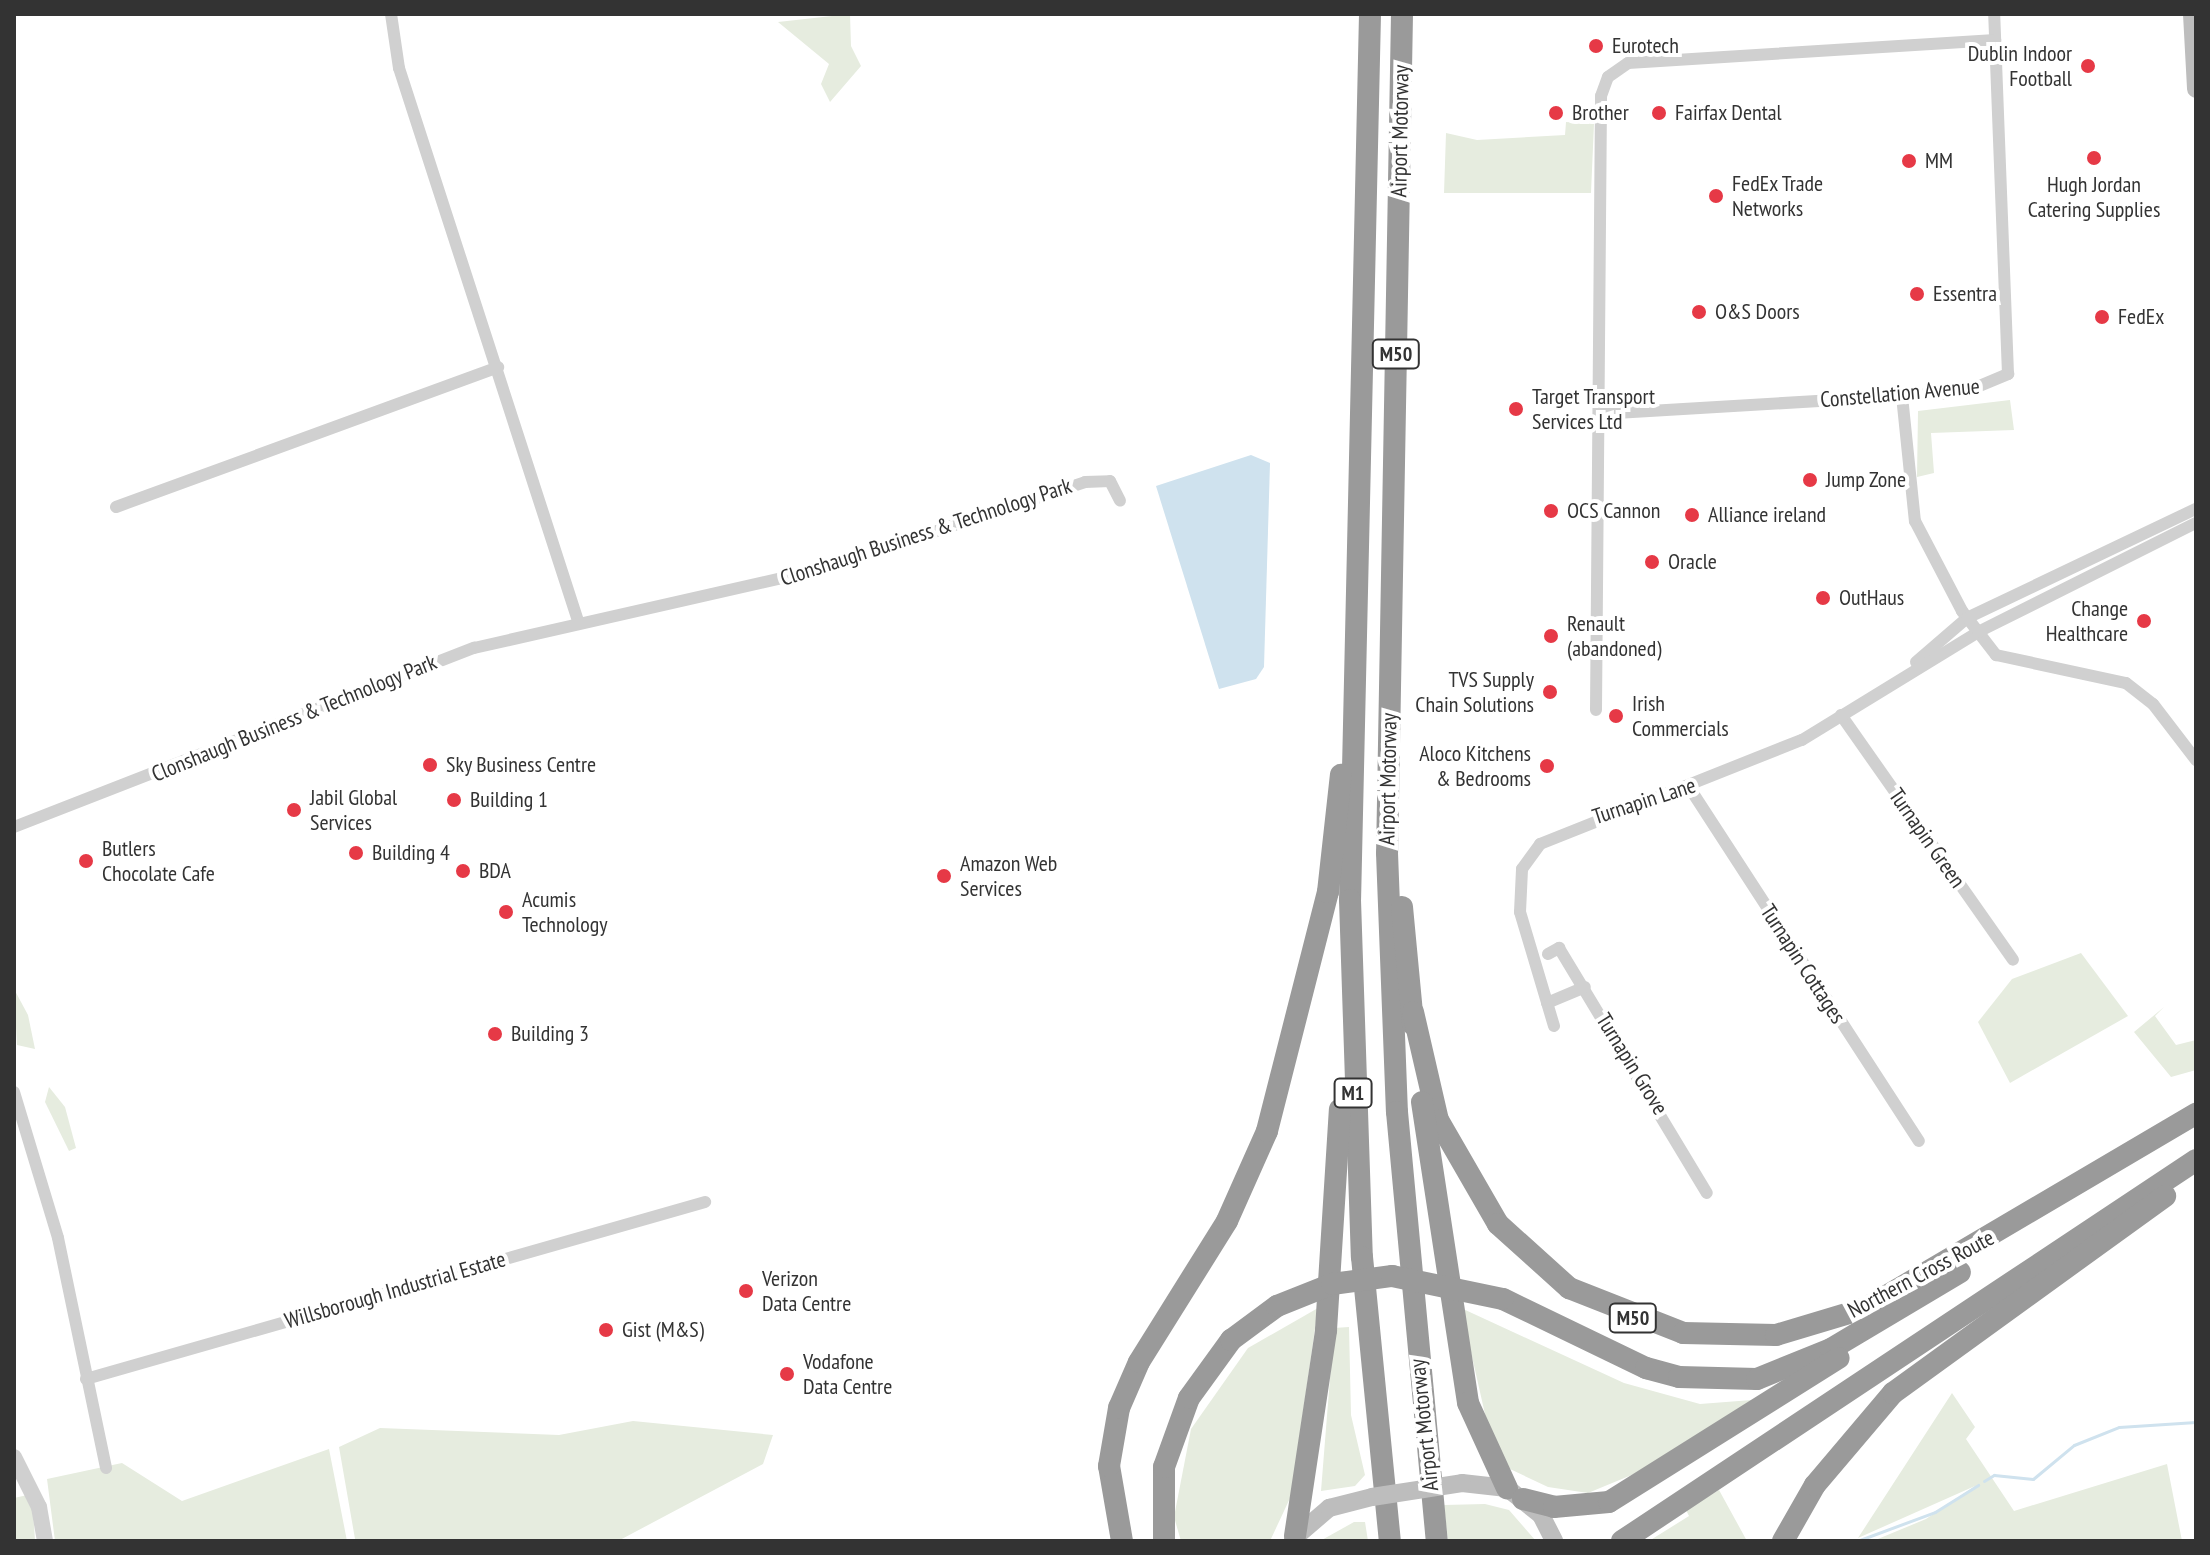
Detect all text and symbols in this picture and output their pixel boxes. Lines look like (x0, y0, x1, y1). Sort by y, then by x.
place label: Eurotech (1612, 33, 1679, 59)
marker: Eurotech (1587, 37, 1605, 55)
place label: Dublin Indoor Football (1968, 40, 2072, 92)
marker: Dublin Indoor Football (2079, 57, 2097, 75)
street label: Airport Motorway (1386, 65, 1414, 197)
place label: Brother (1572, 100, 1629, 126)
place label: Fairfax Dental (1675, 100, 1782, 126)
marker: Brother (1547, 104, 1565, 122)
marker: Fairfax Dental (1650, 104, 1668, 122)
place label: MM (1925, 148, 1953, 174)
marker: Hugh Jordan Catering Supplies (2085, 149, 2103, 167)
marker: MM (1900, 152, 1918, 170)
place label: FedEx Trade Networks (1732, 170, 1824, 222)
place label: Hugh Jordan Catering Supplies (2028, 171, 2160, 222)
marker: FedEx Trade Networks (1707, 187, 1725, 205)
place label: Essentra (1933, 281, 1997, 307)
marker: Essentra (1908, 285, 1926, 303)
place label: O&S Doors (1715, 299, 1800, 325)
marker: O&S Doors (1690, 303, 1708, 321)
place label: FedEx (2118, 304, 2164, 330)
marker: FedEx (2093, 308, 2111, 326)
road number: M50 (1370, 338, 1422, 370)
street label: Constellation Avenue (1819, 373, 1981, 413)
place label: Target Transport Services Ltd (1532, 383, 1656, 434)
marker: Target Transport Services Ltd (1507, 400, 1525, 418)
place label: Jump Zone (1826, 467, 1906, 493)
marker: Jump Zone (1801, 471, 1819, 489)
street label: Clonshaugh Business & Technology Park (776, 472, 1076, 592)
place label: OCS Cannon (1567, 498, 1660, 524)
marker: OCS Cannon (1542, 502, 1560, 520)
place label: Alliance ireland (1708, 502, 1826, 528)
marker: Alliance ireland (1683, 506, 1701, 524)
place label: Oracle (1668, 549, 1717, 575)
marker: Oracle (1643, 553, 1661, 571)
place label: OutHaus (1839, 585, 1904, 611)
marker: OutHaus (1814, 589, 1832, 607)
place label: Change Healthcare (2046, 595, 2128, 646)
place label: Renault (abandoned) (1567, 610, 1661, 662)
marker: Change Healthcare (2135, 612, 2153, 630)
marker: Renault (abandoned) (1542, 627, 1560, 645)
street label: Clonshaugh Business & Technology Park (147, 648, 441, 788)
place label: TVS Supply Chain Solutions (1415, 666, 1534, 718)
marker: TVS Supply Chain Solutions (1541, 683, 1559, 701)
place label: Irish Commercials (1632, 690, 1729, 742)
marker: Irish Commercials (1607, 707, 1625, 725)
street label: Airport Motorway (1374, 713, 1402, 845)
place label: Aloco Kitchens & Bedrooms (1419, 740, 1531, 792)
place label: Sky Business Centre (446, 752, 597, 778)
marker: Sky Business Centre (421, 756, 439, 774)
marker: Aloco Kitchens & Bedrooms (1538, 757, 1556, 775)
street label: Turnapin Lane (1589, 772, 1699, 830)
street label: Turnapin Green (1883, 783, 1971, 893)
place label: Jabil Global Services (310, 784, 397, 836)
place label: Building 1 (470, 787, 548, 813)
marker: Building 1 (445, 791, 463, 809)
marker: Jabil Global Services (285, 801, 303, 819)
place label: Butlers Chocolate Cafe (102, 835, 215, 886)
place label: Building 4 (372, 840, 450, 866)
marker: Building 4 (347, 844, 365, 862)
place label: Amazon Web Services (960, 850, 1058, 902)
marker: Butlers Chocolate Cafe (77, 852, 95, 870)
place label: BDA (479, 858, 511, 884)
marker: BDA (454, 862, 472, 880)
marker: Amazon Web Services (935, 867, 953, 885)
place label: Acumis Technology (522, 886, 608, 938)
street label: Turnapin Cottages (1755, 900, 1851, 1028)
marker: Acumis Technology (497, 903, 515, 921)
street label: Turnapin Grove (1590, 1008, 1674, 1120)
place label: Building 3 (511, 1021, 589, 1047)
marker: Building 3 (486, 1025, 504, 1043)
road number: M1 (1333, 1077, 1373, 1109)
street label: Northern Cross Route (1843, 1224, 1999, 1324)
street label: Willsborough Industrial Estate (281, 1246, 509, 1334)
place label: Verizon Data Centre (762, 1265, 851, 1316)
marker: Verizon Data Centre (737, 1282, 755, 1300)
road number: M50 (1607, 1302, 1659, 1334)
place label: Gist (M&S) (622, 1317, 704, 1343)
marker: Gist (M&S) (597, 1321, 615, 1339)
place label: Vodafone Data Centre (803, 1348, 892, 1400)
street label: Airport Motorway (1404, 1358, 1444, 1492)
marker: Vodafone Data Centre (778, 1365, 796, 1383)

